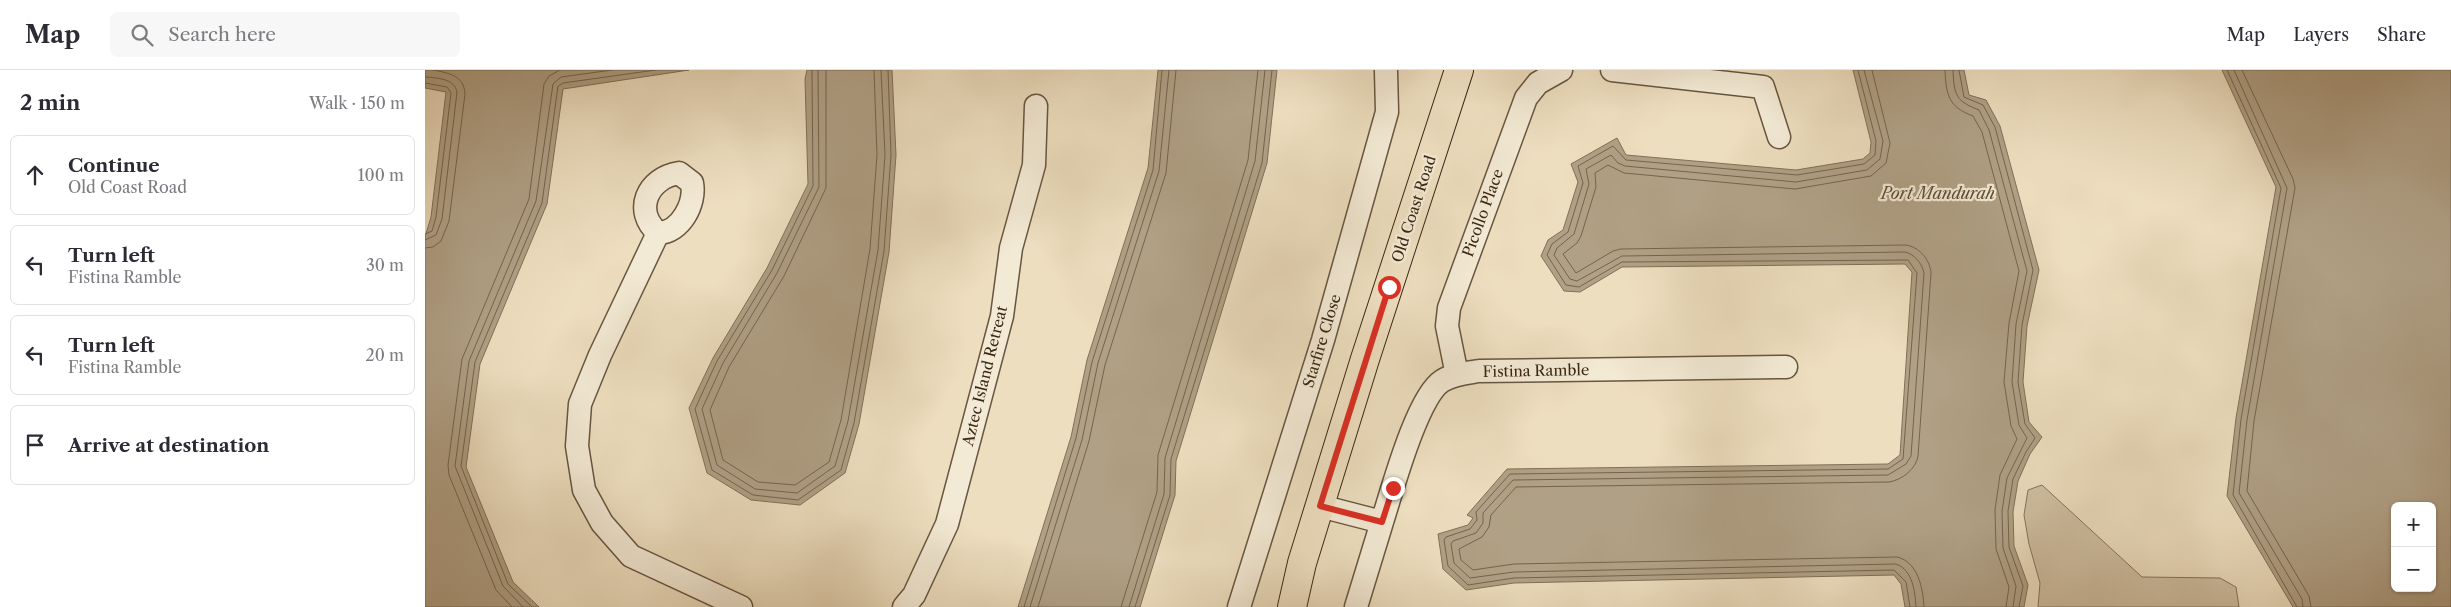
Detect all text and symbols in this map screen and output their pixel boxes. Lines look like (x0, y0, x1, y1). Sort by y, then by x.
search box (110, 12, 460, 57)
text: Map (25, 20, 80, 49)
icon: search (128, 21, 156, 49)
text: Search here (168, 23, 276, 46)
text: Map (2227, 24, 2265, 46)
text: Layers (2293, 24, 2349, 46)
text: Share (2377, 24, 2426, 46)
text: 2 min (20, 90, 80, 115)
text: Walk · 150 m (309, 93, 405, 113)
street label: Old Coast Road (1387, 153, 1440, 265)
text: Continue (68, 154, 160, 177)
icon: ahead (21, 161, 49, 189)
text: 100 m (358, 165, 404, 185)
street label: Picollo Place (1458, 166, 1507, 259)
text: Old Coast Road (68, 177, 187, 197)
water label: Port Mandurah (1879, 183, 1995, 203)
text: Turn left (68, 244, 155, 267)
icon: left (21, 251, 49, 279)
text: 30 m (366, 255, 404, 275)
text: Fistina Ramble (68, 267, 182, 287)
route start (1378, 276, 1401, 299)
street label: Starfire Close (1298, 292, 1345, 390)
street label: Aztec Island Retreat (958, 303, 1011, 449)
text: Turn left (68, 334, 155, 357)
icon: left (21, 341, 49, 369)
text: 20 m (365, 345, 404, 365)
text: Fistina Ramble (68, 357, 182, 377)
street label: Fistina Ramble (1483, 360, 1589, 381)
icon: arrive (21, 431, 49, 459)
text: Arrive at destination (68, 434, 269, 457)
route end (1382, 477, 1405, 500)
map controls (2391, 502, 2436, 592)
button: + (2391, 502, 2436, 547)
button: − (2391, 547, 2436, 592)

